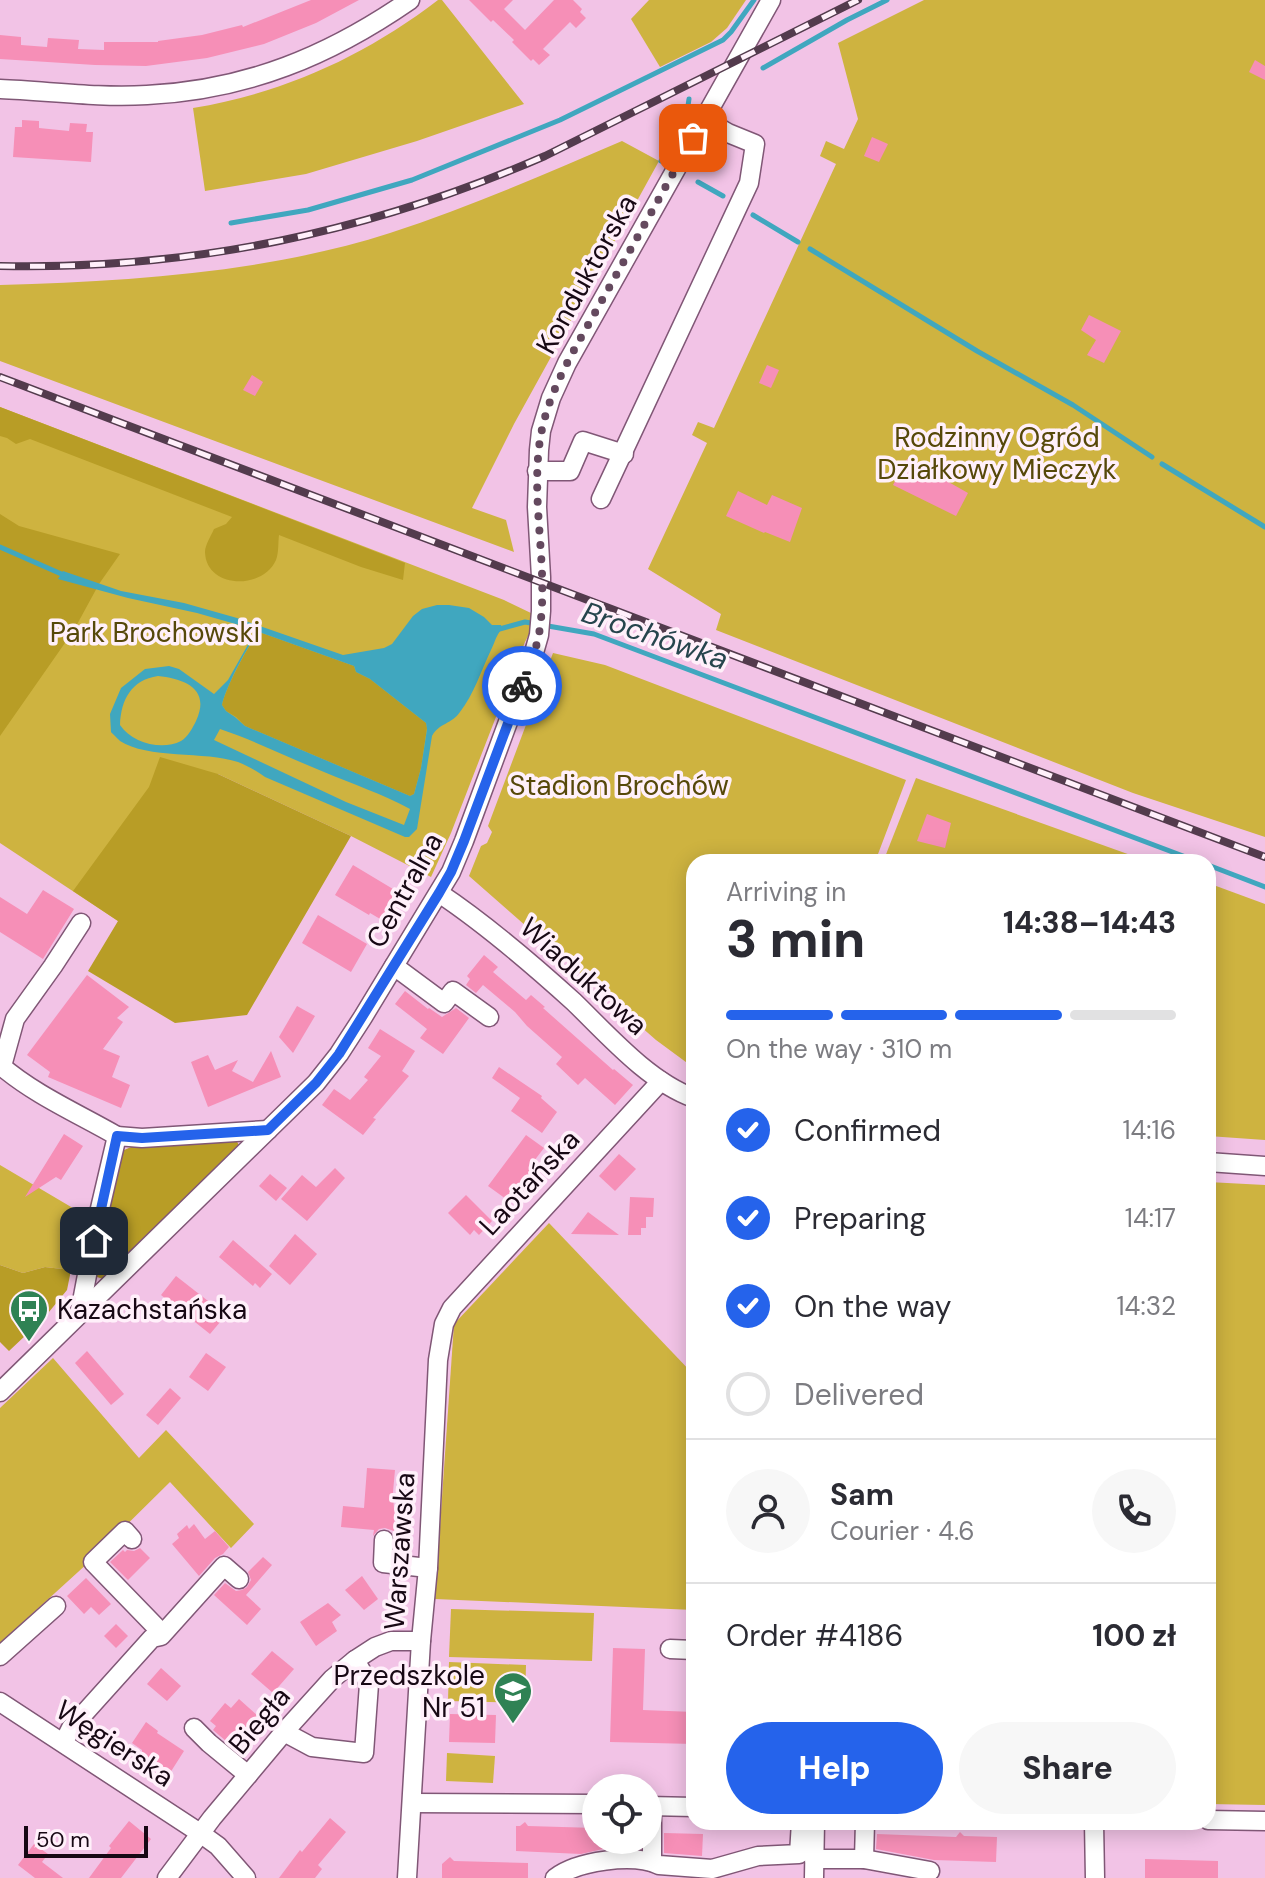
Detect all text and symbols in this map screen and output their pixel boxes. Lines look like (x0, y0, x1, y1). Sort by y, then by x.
pin (659, 104, 727, 172)
icon: bag (671, 116, 715, 160)
street label: Konduktorska (527, 188, 645, 360)
park label: Rodzinny Ogród Działkowy Mieczyk (877, 419, 1117, 488)
water label: Brochówka (577, 592, 734, 679)
park label: Park Brochowski (50, 614, 260, 651)
courier (482, 646, 562, 726)
icon: bike (500, 664, 544, 708)
park label: Stadion Brochów (509, 767, 729, 804)
street label: Centralna (358, 826, 451, 954)
text: Arriving in (726, 875, 846, 909)
text: 14:38–14:43 (1003, 903, 1176, 942)
text: 3 min (726, 905, 865, 973)
street label: Wiaduktowa (512, 909, 655, 1043)
text: On the way · 310 m (726, 1032, 952, 1066)
icon: check (726, 1108, 770, 1152)
text: Confirmed (794, 1111, 941, 1150)
text: 14:16 (1122, 1113, 1176, 1147)
street label: Laotańska (471, 1122, 588, 1243)
icon: check (726, 1196, 770, 1240)
text: Preparing (794, 1199, 926, 1238)
text: 14:17 (1125, 1201, 1176, 1235)
pin (60, 1207, 128, 1275)
icon: home (72, 1219, 116, 1263)
icon: check (726, 1284, 770, 1328)
text: On the way (794, 1287, 951, 1326)
bus stop icon: Kazachstańska (8, 1288, 50, 1343)
text: 14:32 (1117, 1289, 1176, 1323)
place label: Kazachstańska (57, 1291, 247, 1328)
text: Delivered (794, 1375, 924, 1414)
button: person (726, 1469, 810, 1553)
button: phone (1092, 1469, 1176, 1553)
street label: Warszawska (376, 1471, 423, 1631)
text: Sam (830, 1475, 894, 1514)
text: Courier · 4.6 (830, 1514, 975, 1548)
text: Order #4186 (726, 1616, 903, 1655)
text: 100 zł (1092, 1616, 1176, 1655)
place label: Przedszkole Nr 51 (333, 1657, 485, 1726)
school or university icon: Przedszkole Nr 51 (492, 1670, 534, 1725)
street label: Biegła (220, 1679, 298, 1762)
street label: Węgierska (49, 1692, 181, 1795)
button: Help (726, 1722, 943, 1814)
button: Share (959, 1722, 1176, 1814)
map controls (582, 1774, 662, 1854)
button: locate (582, 1774, 662, 1854)
scale bar (24, 1822, 148, 1858)
text: 50 m (36, 1825, 90, 1854)

